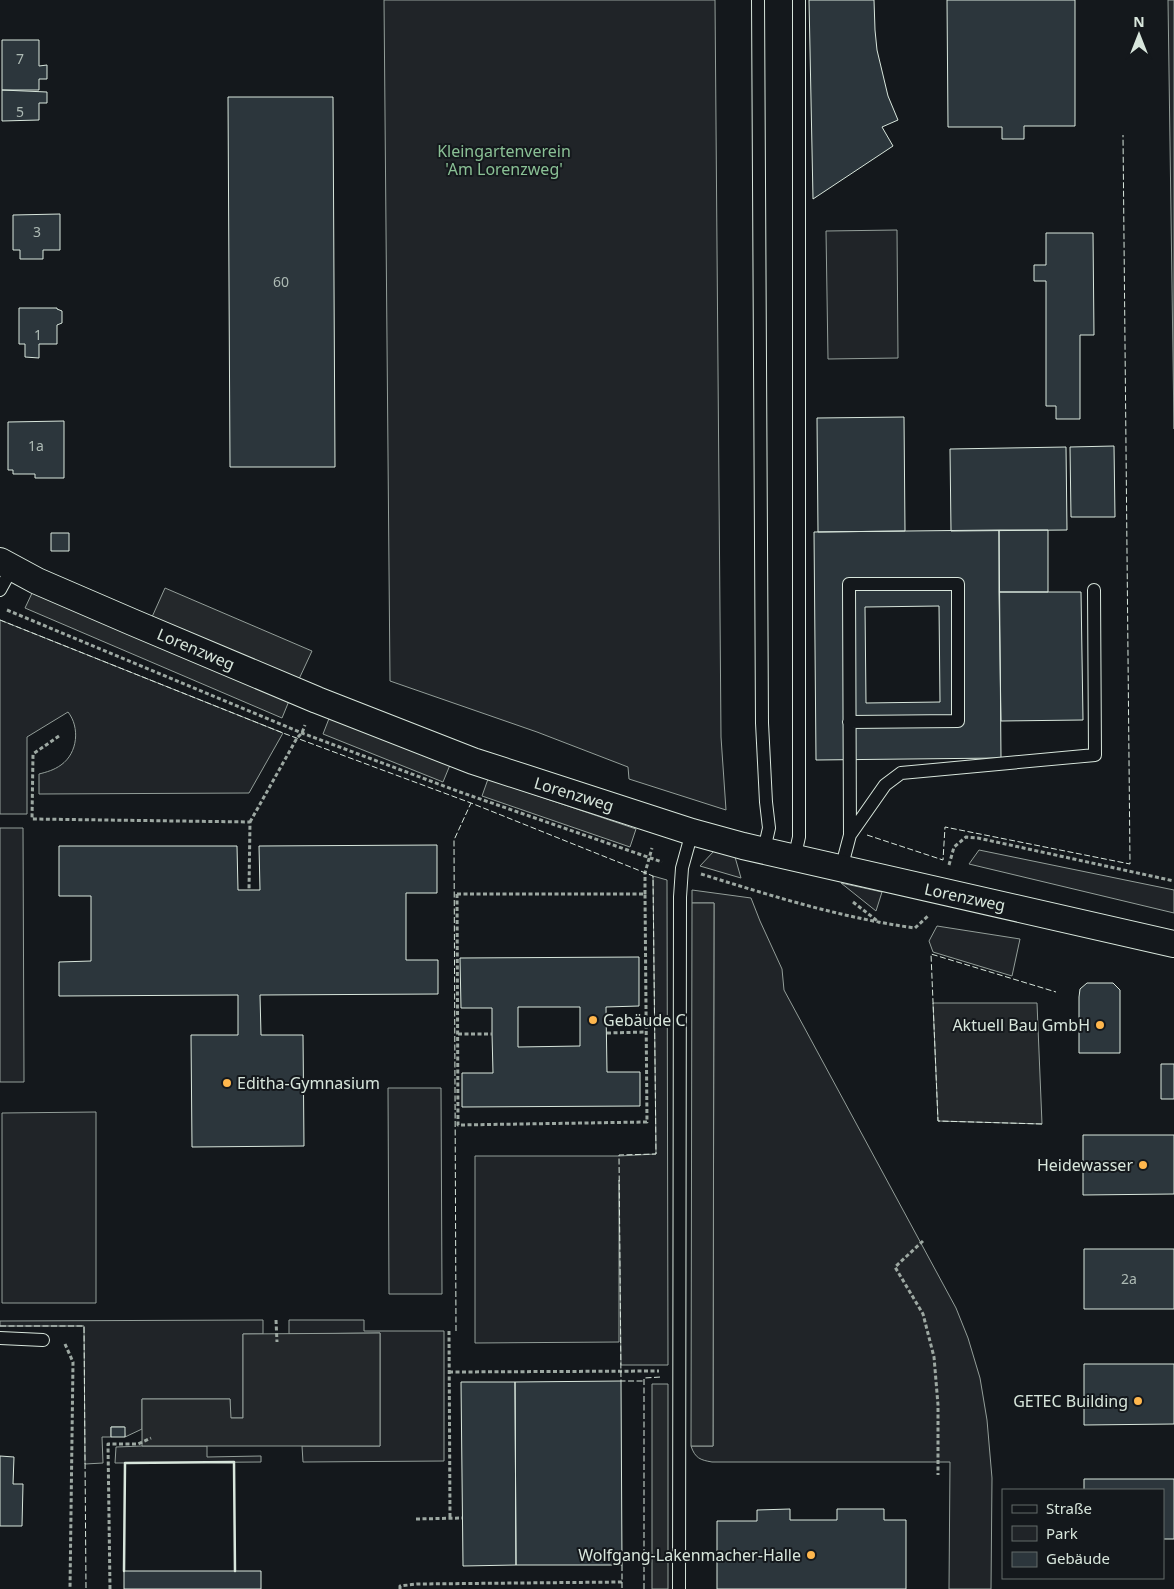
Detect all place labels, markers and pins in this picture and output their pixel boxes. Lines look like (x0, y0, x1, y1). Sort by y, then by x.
place label: Gebäude C (603, 1009, 686, 1031)
marker: Gebäude C (587, 1014, 599, 1026)
place label: Aktuell Bau GmbH (952, 1014, 1090, 1036)
marker: Aktuell Bau GmbH (1094, 1019, 1106, 1031)
place label: Editha-Gymnasium (237, 1072, 380, 1094)
marker: Editha-Gymnasium (221, 1077, 233, 1089)
place label: Heidewasser (1037, 1154, 1133, 1176)
marker: Heidewasser (1137, 1159, 1149, 1171)
place label: GETEC Building (1013, 1390, 1128, 1412)
marker: GETEC Building (1132, 1395, 1144, 1407)
place label: Wolfgang-Lakenmacher-Halle (578, 1544, 801, 1566)
marker: Wolfgang-Lakenmacher-Halle (805, 1549, 817, 1561)

